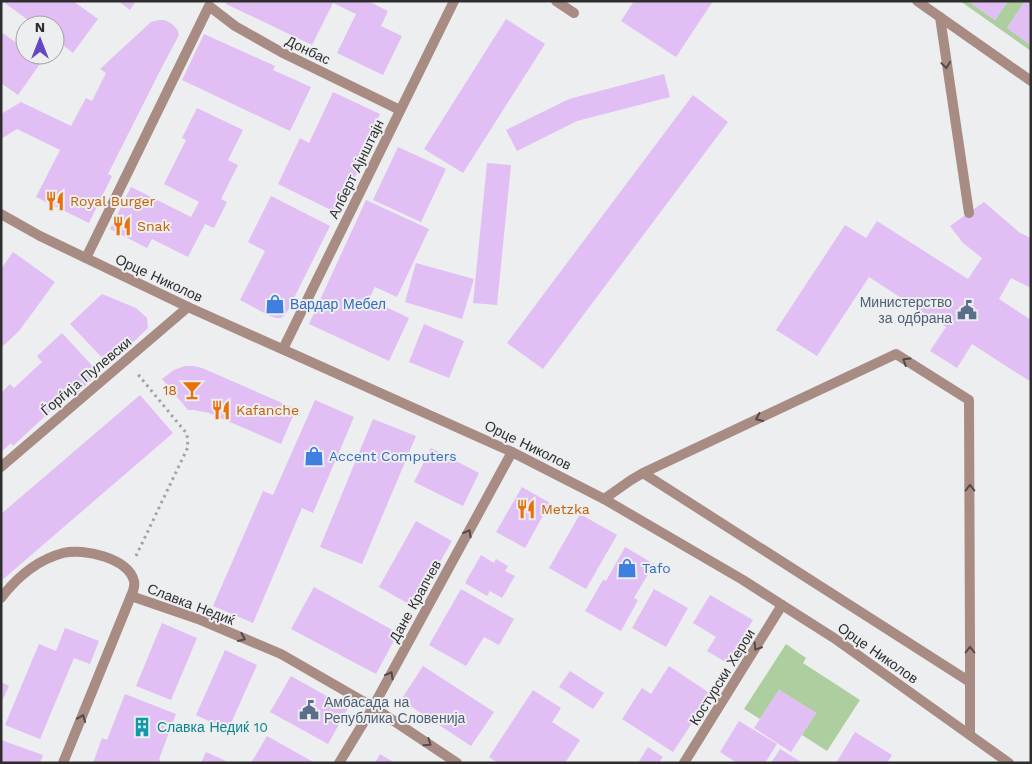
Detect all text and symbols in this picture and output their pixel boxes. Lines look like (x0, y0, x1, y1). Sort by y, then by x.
north arrow (15, 15, 65, 65)
text: N (35, 19, 45, 35)
street label: Донбас (283, 32, 333, 68)
one-way arrow (941, 61, 951, 70)
street label: Алберт Ајнштајн (325, 117, 387, 221)
restaurant icon: Royal Burger (44, 190, 66, 212)
place label: Royal Burger (70, 193, 155, 209)
restaurant icon: Snak (111, 215, 133, 237)
place label: Snak (137, 218, 170, 234)
street label: Орце Николов (113, 251, 205, 305)
shop icon: Вардар Мебел (264, 293, 286, 315)
place label: Министерство за одбрана (860, 294, 952, 326)
place label: Вардар Мебел (290, 296, 386, 312)
public building icon: Министерство за одбрана (956, 299, 978, 321)
street label: Ѓорѓиja Пулевски (38, 334, 134, 418)
one-way arrow (902, 357, 911, 367)
bar icon: 18 (181, 379, 203, 401)
place label: 18 (163, 382, 177, 398)
restaurant icon: Kafanche (210, 399, 232, 421)
place label: Kafanche (236, 402, 299, 418)
one-way arrow (756, 412, 765, 422)
street label: Орце Николов (482, 417, 574, 473)
shop icon: Accent Computers (303, 445, 325, 467)
place label: Accent Computers (329, 448, 457, 464)
one-way arrow (965, 483, 975, 491)
restaurant icon: Metzka (515, 498, 537, 520)
place label: Metzka (541, 501, 590, 517)
one-way arrow (462, 529, 472, 538)
street label: Дане Крапчев (386, 557, 444, 645)
shop icon: Tafo (616, 557, 638, 579)
place label: Tafo (642, 560, 671, 576)
street label: Славка Недиќ (145, 580, 238, 628)
street label: Орце Николов (835, 619, 921, 687)
street label: Костурски Херои (686, 626, 758, 728)
one-way arrow (237, 632, 246, 643)
one-way arrow (753, 641, 763, 650)
one-way arrow (965, 646, 975, 654)
one-way arrow (384, 671, 394, 680)
place label: Амбасада на Република Словенија (324, 694, 466, 726)
public building icon: Амбасада на Република Словенија (298, 699, 320, 721)
one-way arrow (75, 714, 86, 723)
building icon: Славка Недиќ 10 (131, 716, 153, 738)
place label: Славка Недиќ 10 (157, 719, 268, 735)
one-way arrow (423, 737, 432, 747)

